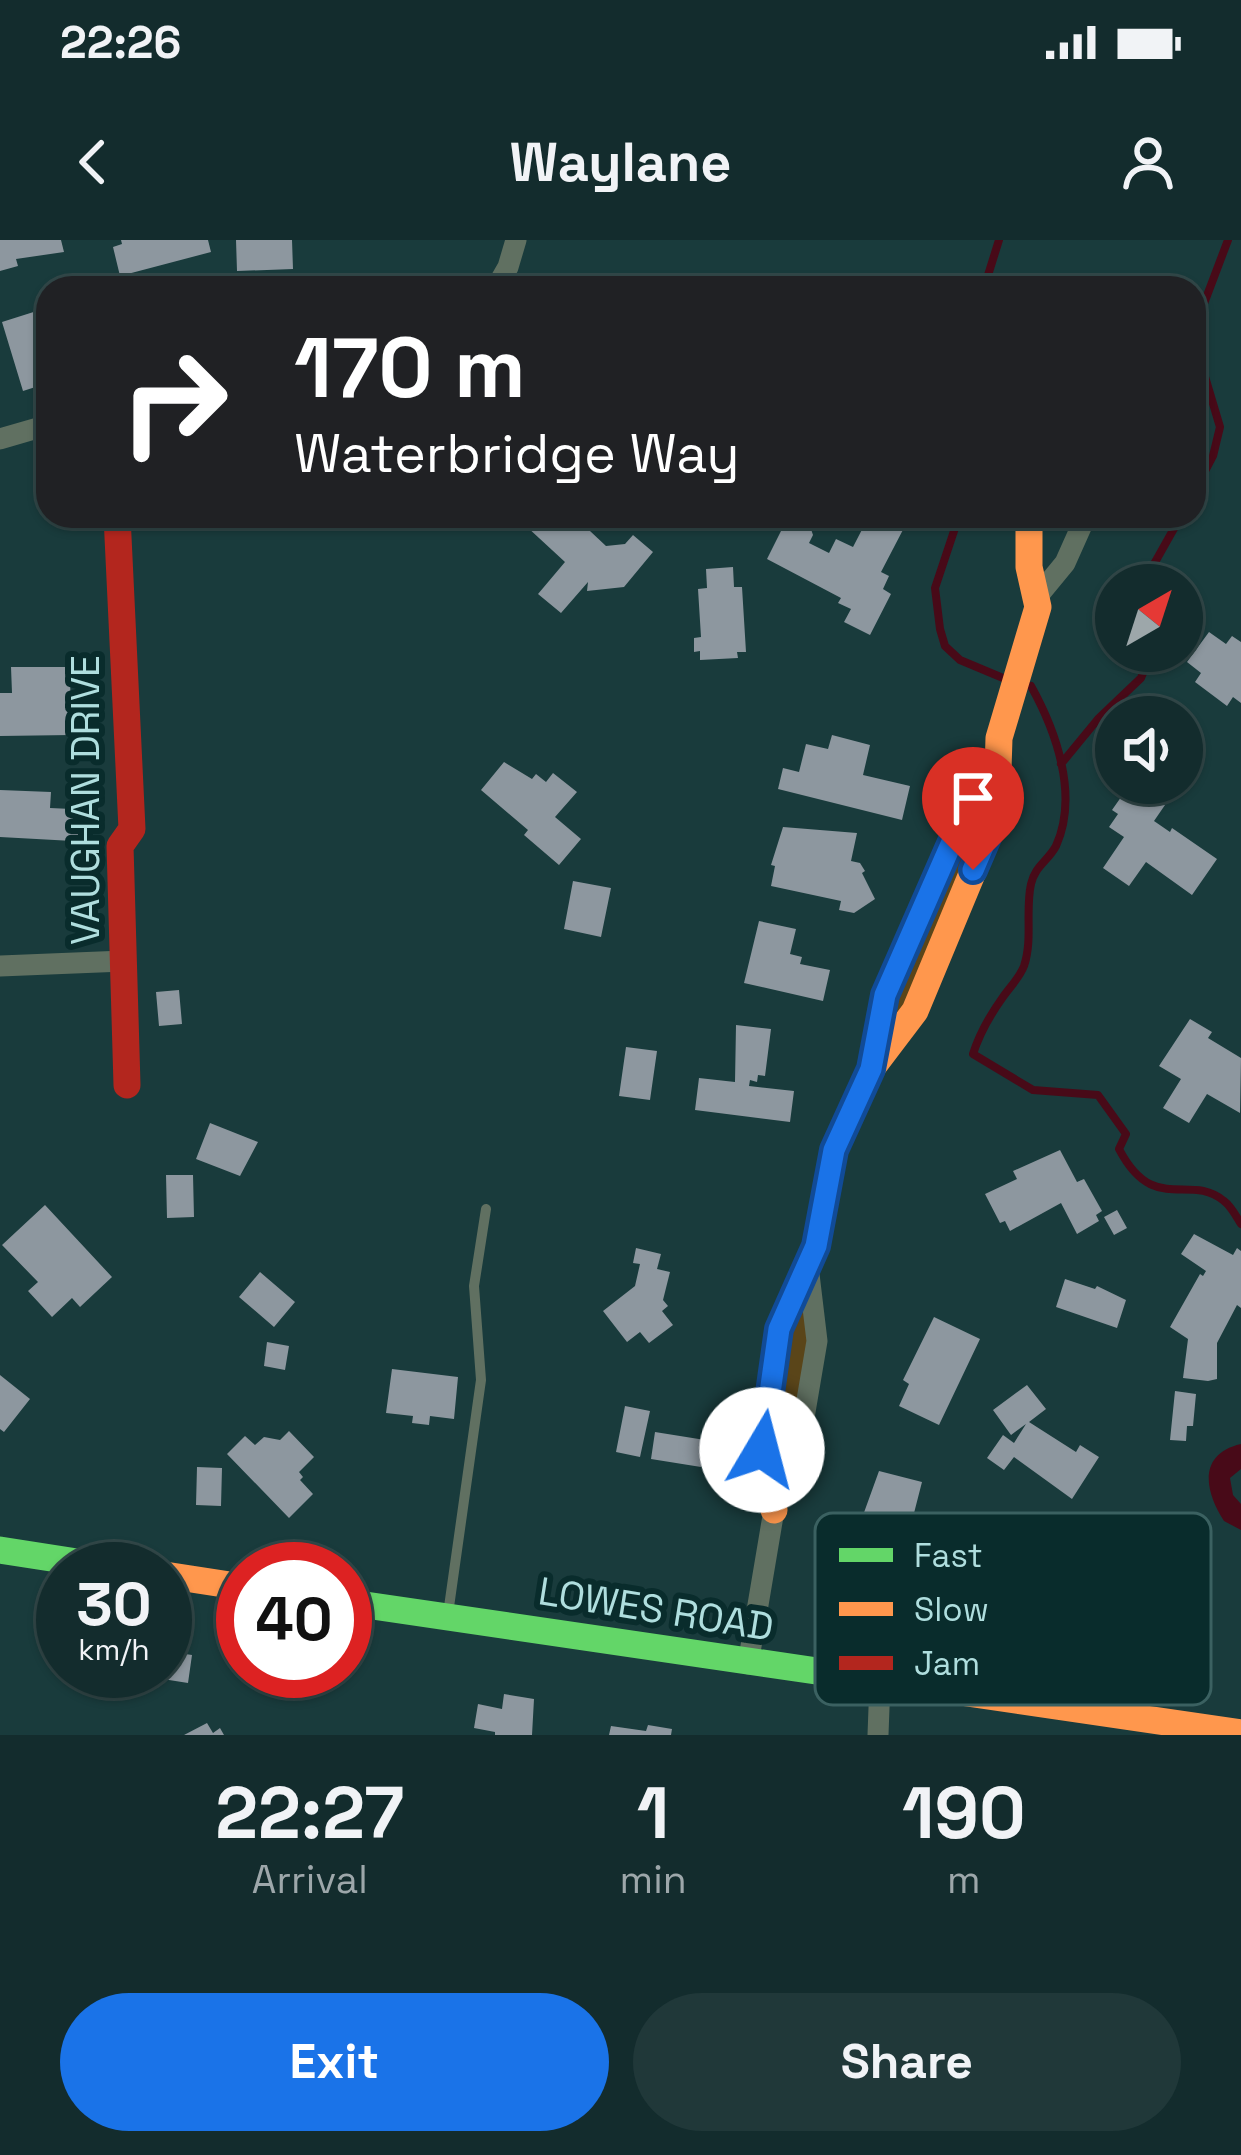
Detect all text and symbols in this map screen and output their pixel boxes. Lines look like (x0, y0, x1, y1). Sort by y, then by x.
text: 22:26 (60, 14, 181, 71)
text: Waylane (510, 128, 731, 197)
icon: back (60, 129, 126, 195)
icon: person (1115, 129, 1181, 195)
text: 170 m (294, 314, 526, 422)
icon: right (96, 324, 252, 480)
text: Waterbridge Way (294, 419, 740, 488)
north arrow (1095, 564, 1203, 672)
map controls (1095, 564, 1203, 804)
street label: VAUGHAN DRIVE (61, 655, 110, 945)
button: sound (1095, 696, 1203, 804)
pin (922, 747, 1024, 870)
icon: arrive (940, 765, 1006, 831)
position arrow (699, 1387, 825, 1513)
legend (815, 1513, 1211, 1705)
text: Fast (914, 1535, 983, 1577)
speed limit sign: 40 (216, 1542, 372, 1698)
text: 30 (76, 1566, 152, 1643)
street label: LOWES ROAD (535, 1566, 777, 1652)
text: Slow (914, 1589, 989, 1631)
text: km/h (78, 1630, 150, 1669)
text: Jam (914, 1643, 980, 1685)
text: 22:27 (215, 1767, 404, 1859)
text: 1 (637, 1767, 669, 1859)
text: 190 (902, 1767, 1026, 1859)
text: Arrival (252, 1855, 368, 1904)
text: min (620, 1855, 687, 1904)
text: m (947, 1855, 981, 1904)
button: Exit (60, 1993, 609, 2131)
button: Share (633, 1993, 1181, 2131)

